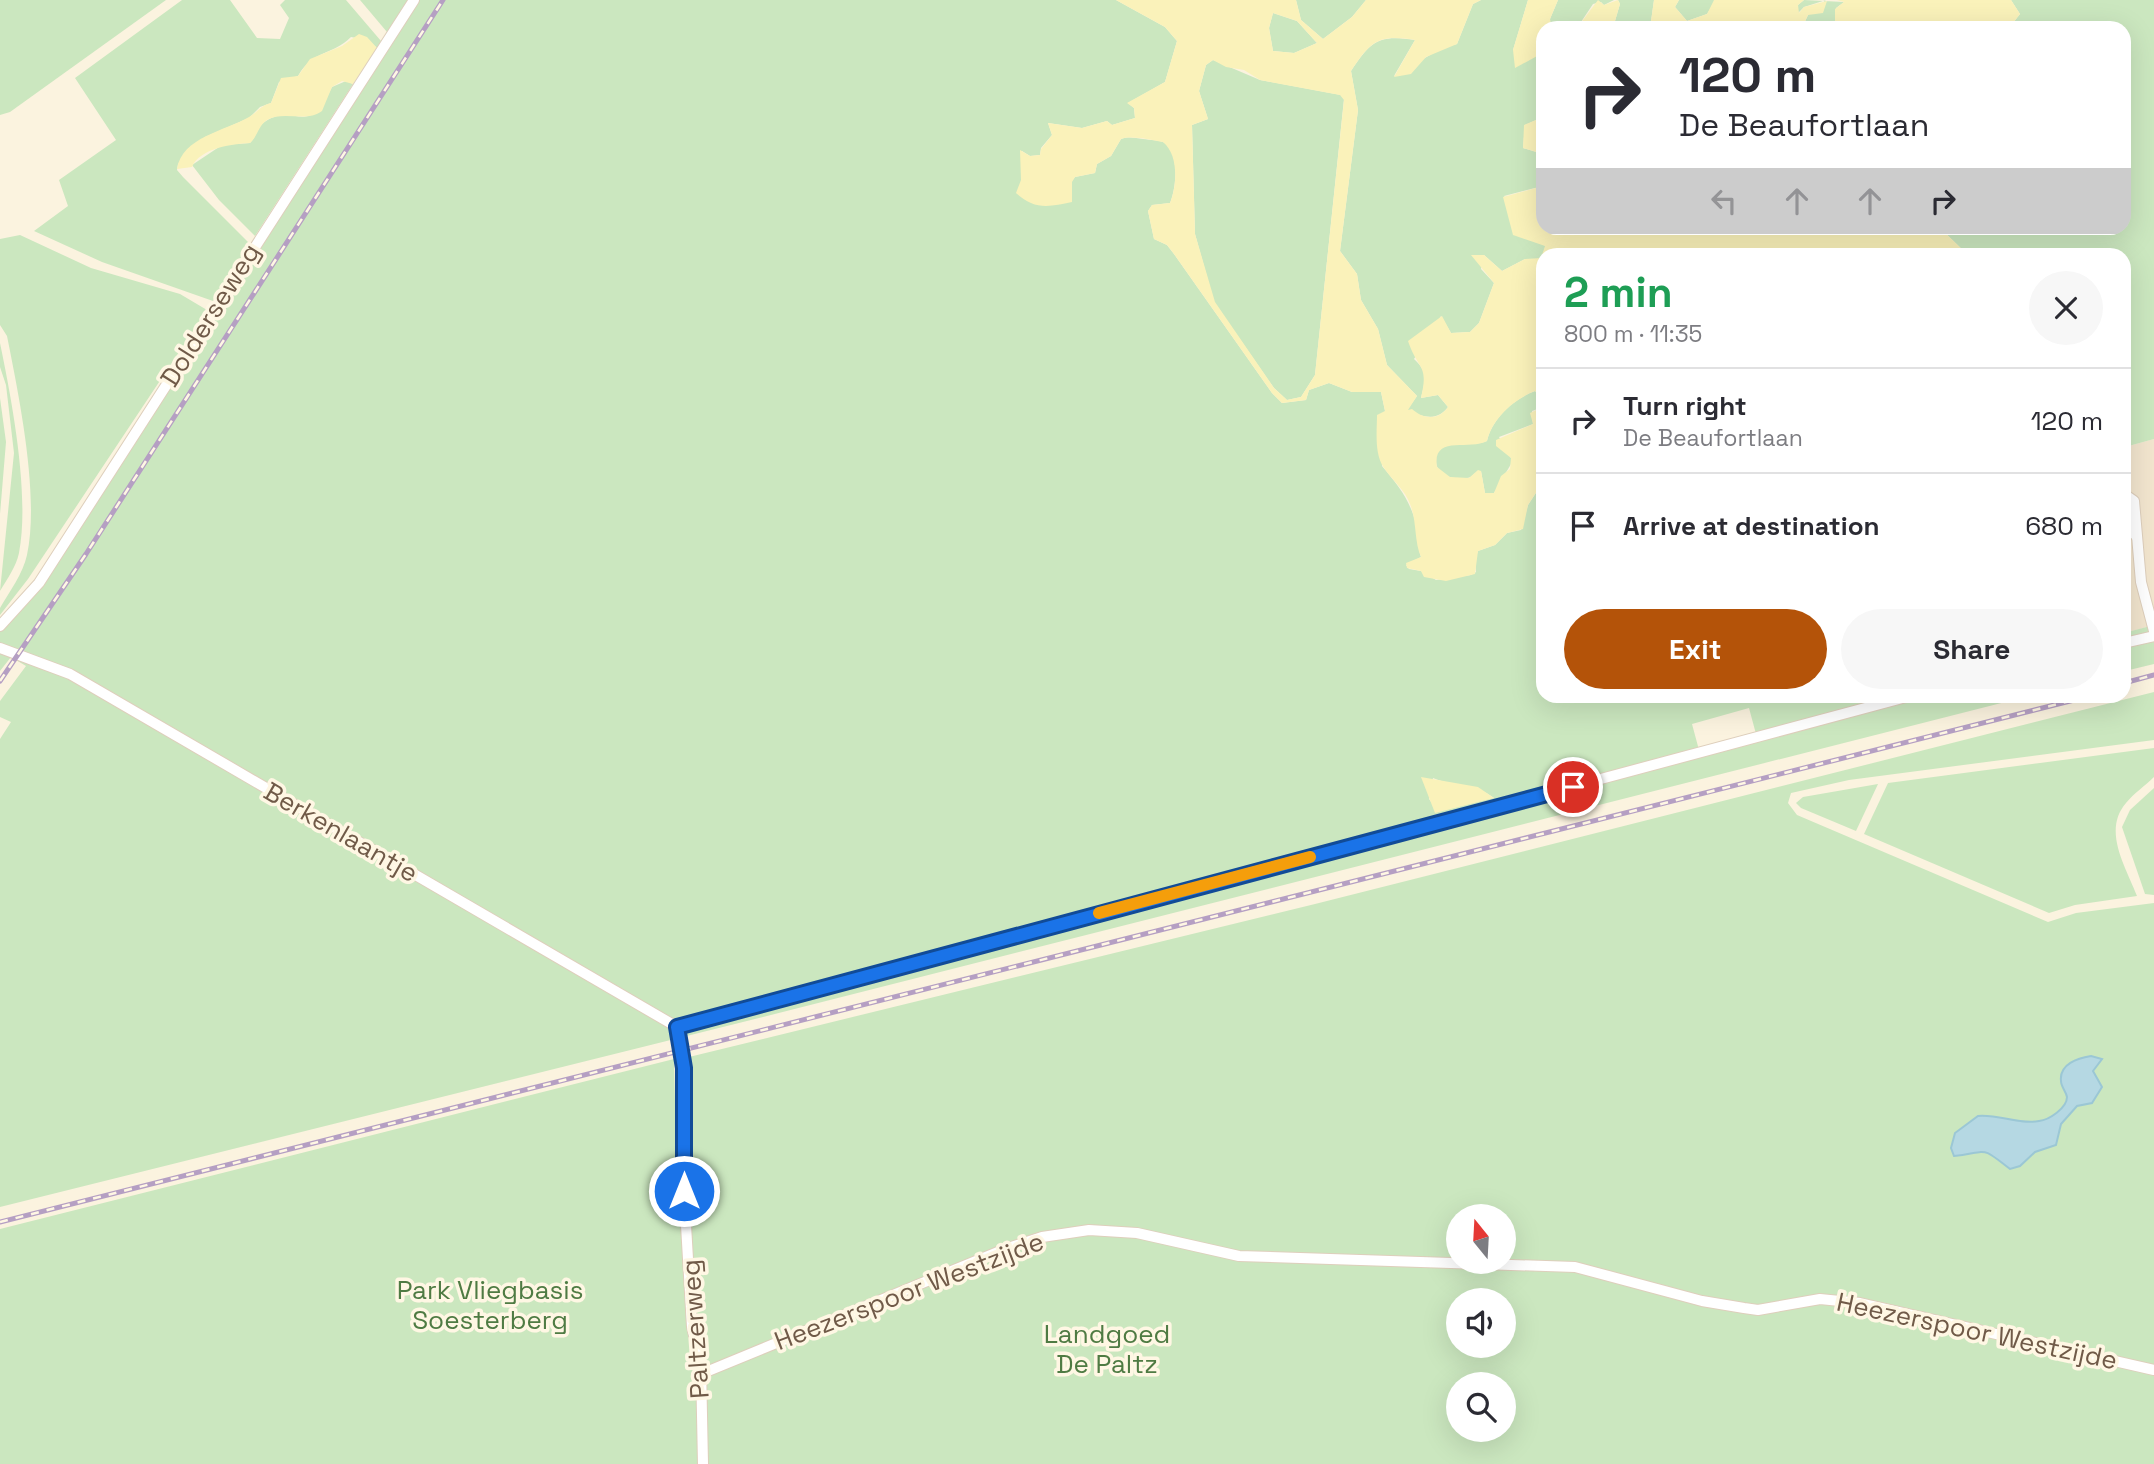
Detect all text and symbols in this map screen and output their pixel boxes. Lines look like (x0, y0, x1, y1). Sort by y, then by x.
text: 120 m (1679, 44, 1816, 106)
icon: right (1564, 49, 1655, 140)
text: De Beaufortlaan (1679, 105, 1929, 145)
icon: left (1705, 182, 1743, 220)
icon: ahead (1778, 182, 1816, 220)
icon: ahead (1851, 182, 1889, 220)
icon: right (1924, 182, 1962, 220)
street label: Dolderseweg (152, 237, 268, 393)
text: 2 min (1564, 266, 1673, 319)
button: close (2029, 271, 2103, 345)
text: 800 m · 11:35 (1564, 319, 1702, 349)
text: Turn right (1623, 389, 1747, 423)
icon: right (1564, 402, 1602, 440)
text: 120 m (2031, 404, 2103, 438)
text: De Beaufortlaan (1623, 423, 1803, 453)
icon: arrive (1564, 507, 1602, 545)
text: Arrive at destination (1623, 509, 1880, 543)
text: 680 m (2025, 509, 2103, 543)
button: Exit (1564, 609, 1827, 689)
button: Share (1841, 609, 2103, 689)
pin (1543, 757, 1603, 817)
icon: arrive (1554, 768, 1592, 806)
street label: Berkenlaantje (258, 774, 424, 890)
position arrow (647, 1154, 721, 1228)
north arrow (1446, 1204, 1516, 1274)
map controls (1446, 1204, 1516, 1442)
street label: Heezerspoor Westzijde (769, 1224, 1049, 1358)
street label: Paltzerweg (673, 1258, 717, 1400)
park label: Park Vliegbasis Soesterberg (397, 1273, 583, 1337)
street label: Heezerspoor Westzijde (1834, 1285, 2120, 1377)
button: sound (1446, 1288, 1516, 1358)
park label: Landgoed De Paltz (1044, 1317, 1170, 1381)
button: search (1446, 1372, 1516, 1442)

